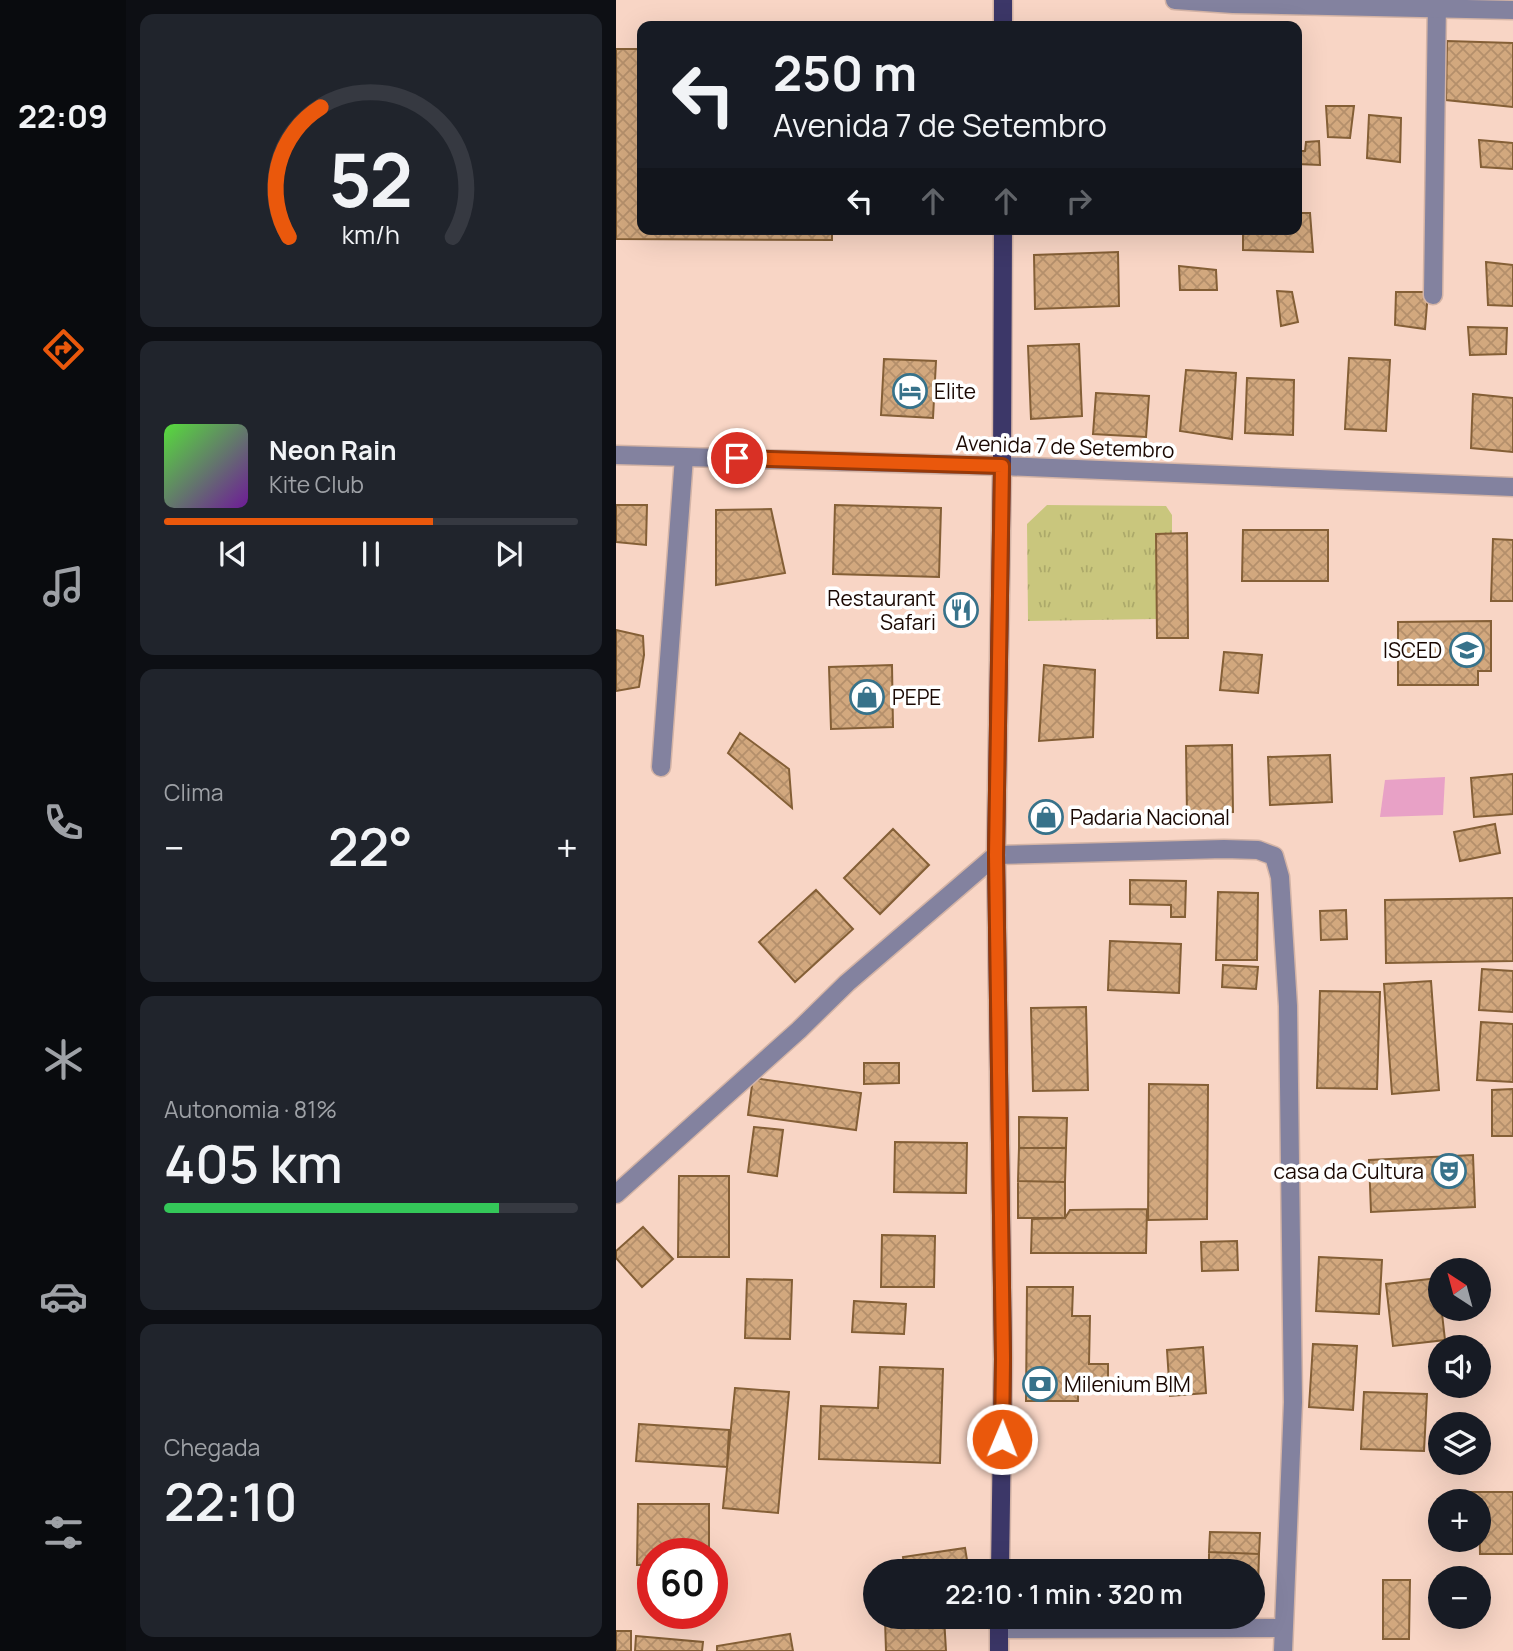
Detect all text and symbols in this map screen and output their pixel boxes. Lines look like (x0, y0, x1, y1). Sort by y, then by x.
text: 250 m (773, 39, 917, 106)
icon: left (658, 49, 749, 140)
text: 22:09 (18, 94, 108, 138)
text: Avenida 7 de Setembro (773, 103, 1107, 147)
text: 52 (329, 129, 413, 229)
icon: left (841, 182, 879, 220)
icon: ahead (914, 182, 952, 220)
icon: ahead (987, 182, 1025, 220)
icon: right (1060, 182, 1098, 220)
text: km/h (342, 217, 400, 252)
icon: directions (39, 325, 88, 374)
hotel icon: Elite (891, 372, 929, 410)
place label: Elite (934, 377, 976, 405)
pin (707, 428, 767, 488)
street label: Avenida 7 de Setembro (955, 428, 1175, 464)
text: Neon Rain (269, 432, 397, 468)
icon: arrive (718, 439, 756, 477)
text: Kite Club (269, 468, 364, 500)
icon: previous (214, 535, 252, 573)
icon: pause (352, 535, 390, 573)
icon: next (490, 535, 528, 573)
icon: music (39, 562, 88, 611)
place label: Restaurant Safari (827, 584, 936, 636)
restaurant icon: Restaurant Safari (942, 591, 980, 629)
school or university icon: ISCED (1448, 631, 1486, 669)
place label: ISCED (1383, 636, 1442, 664)
shop icon: PEPE (848, 678, 886, 716)
place label: PEPE (892, 683, 941, 711)
text: Clima (164, 776, 223, 808)
icon: phone (39, 798, 88, 847)
shop icon: Padaria Nacional (1027, 798, 1065, 836)
place label: Padaria Nacional (1070, 803, 1230, 831)
text: 22° (328, 811, 413, 882)
text: − (164, 821, 185, 873)
text: + (556, 821, 578, 873)
icon: climate (39, 1035, 88, 1084)
text: Autonomia · 81% (164, 1093, 337, 1125)
text: 405 km (164, 1128, 343, 1199)
theatre icon: casa da Cultura (1430, 1152, 1468, 1190)
place label: casa da Cultura (1273, 1157, 1424, 1185)
north arrow (1428, 1258, 1491, 1321)
map controls (1428, 1258, 1491, 1629)
icon: car (39, 1272, 88, 1321)
button: sound (1428, 1335, 1491, 1398)
bank icon: Milenium BIM (1021, 1365, 1059, 1403)
place label: Milenium BIM (1064, 1370, 1191, 1398)
position arrow (965, 1402, 1039, 1476)
button: layers (1428, 1412, 1491, 1475)
text: Chegada (164, 1431, 260, 1463)
text: 22:10 (164, 1466, 297, 1537)
button: + (1428, 1489, 1491, 1552)
icon: filters (39, 1508, 88, 1557)
speed limit sign: 60 (637, 1538, 728, 1629)
button: − (1428, 1566, 1491, 1629)
text: 22:10 · 1 min · 320 m (945, 1576, 1183, 1612)

